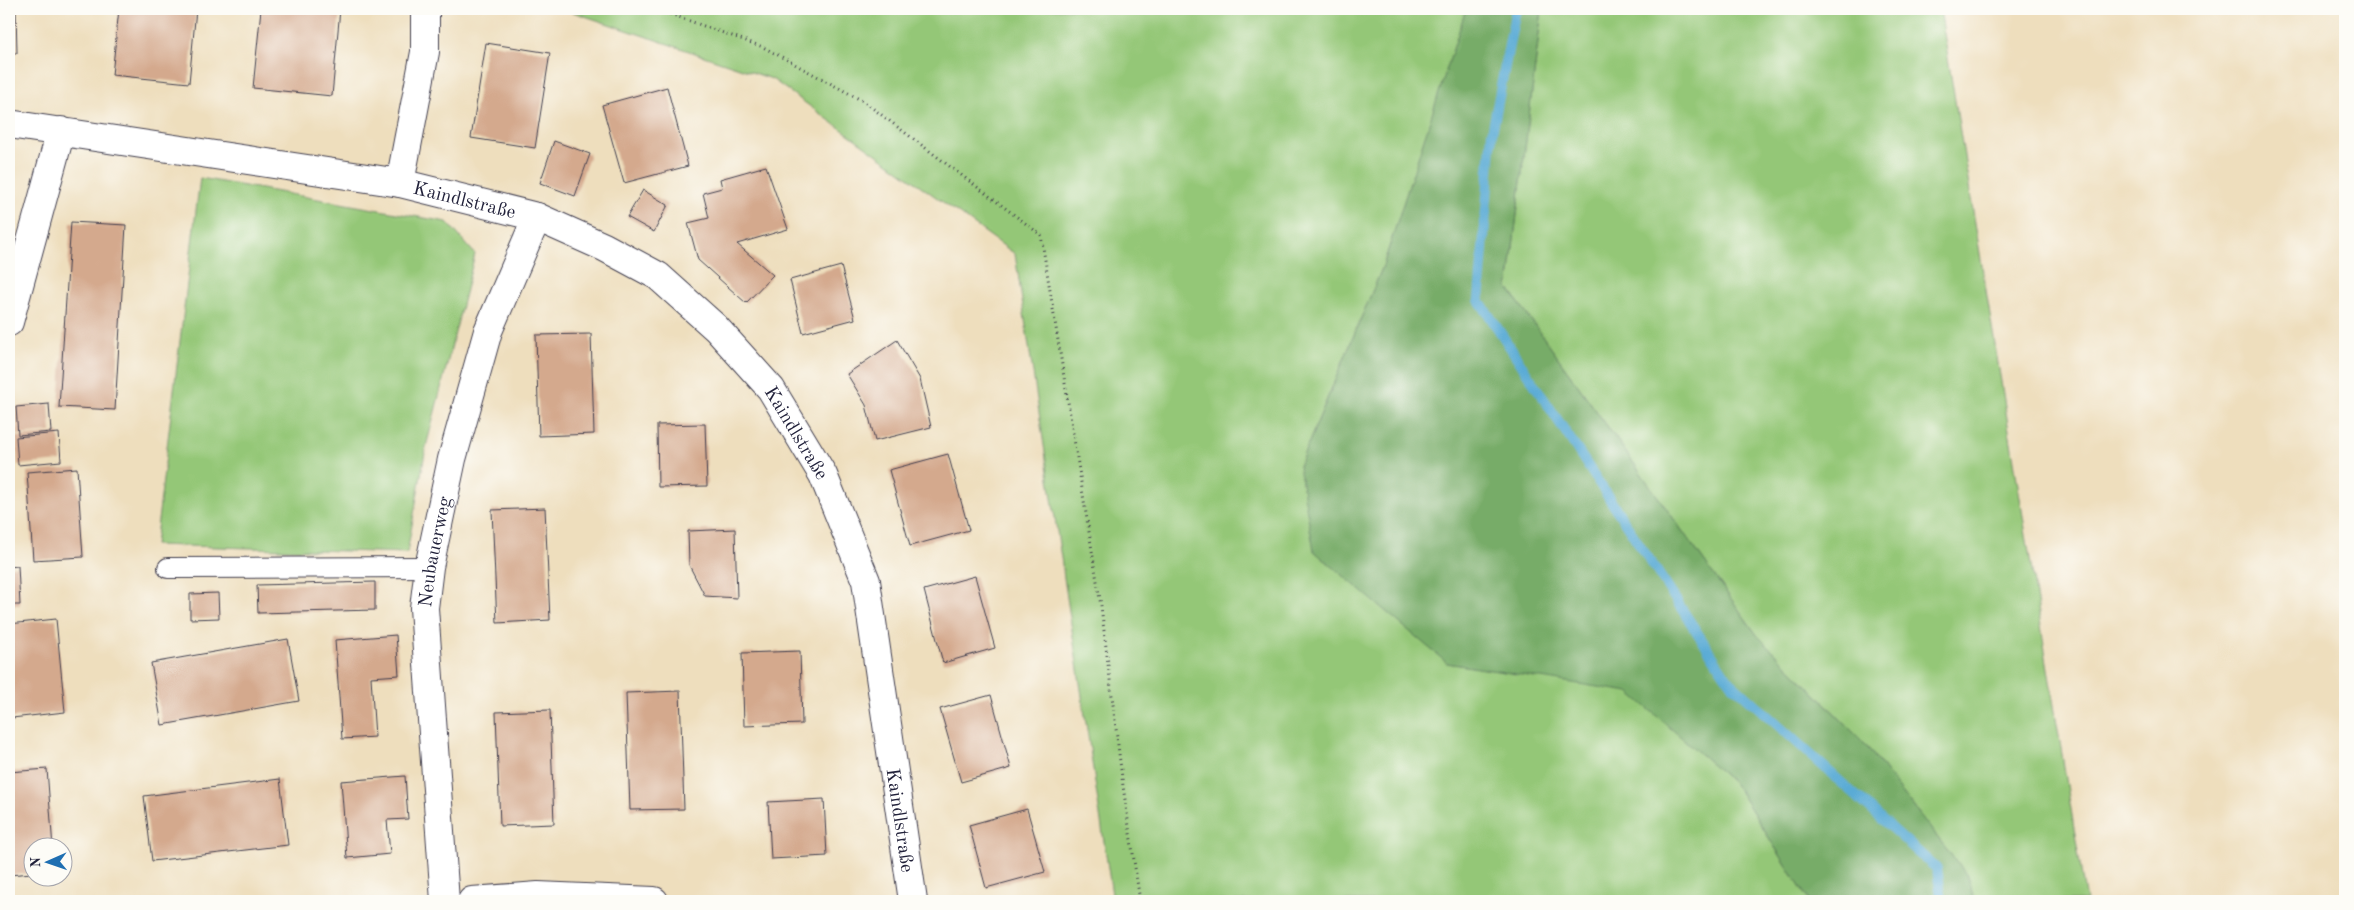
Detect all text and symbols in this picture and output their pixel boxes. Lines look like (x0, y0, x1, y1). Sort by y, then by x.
street label: Kaindlstraße (411, 180, 517, 223)
street label: Kaindlstraße (760, 384, 830, 484)
street label: Neubauerweg (417, 494, 456, 608)
street label: Kaindlstraße (882, 767, 916, 874)
north arrow (22, 838, 72, 888)
text: N (29, 857, 43, 868)

